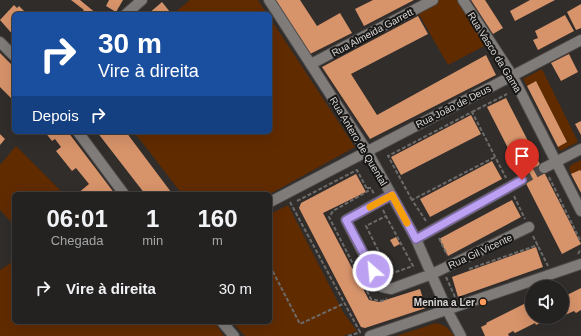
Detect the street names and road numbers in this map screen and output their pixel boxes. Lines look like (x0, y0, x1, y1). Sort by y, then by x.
street label: Rua Almeida Garrett (330, 6, 415, 59)
street label: Rua Vasco da Gama (466, 10, 524, 95)
street label: Rua João de Deus (414, 83, 493, 130)
street label: Rua Antero de Quental (328, 95, 389, 188)
street label: Rua Gil Vicente (446, 232, 514, 271)

